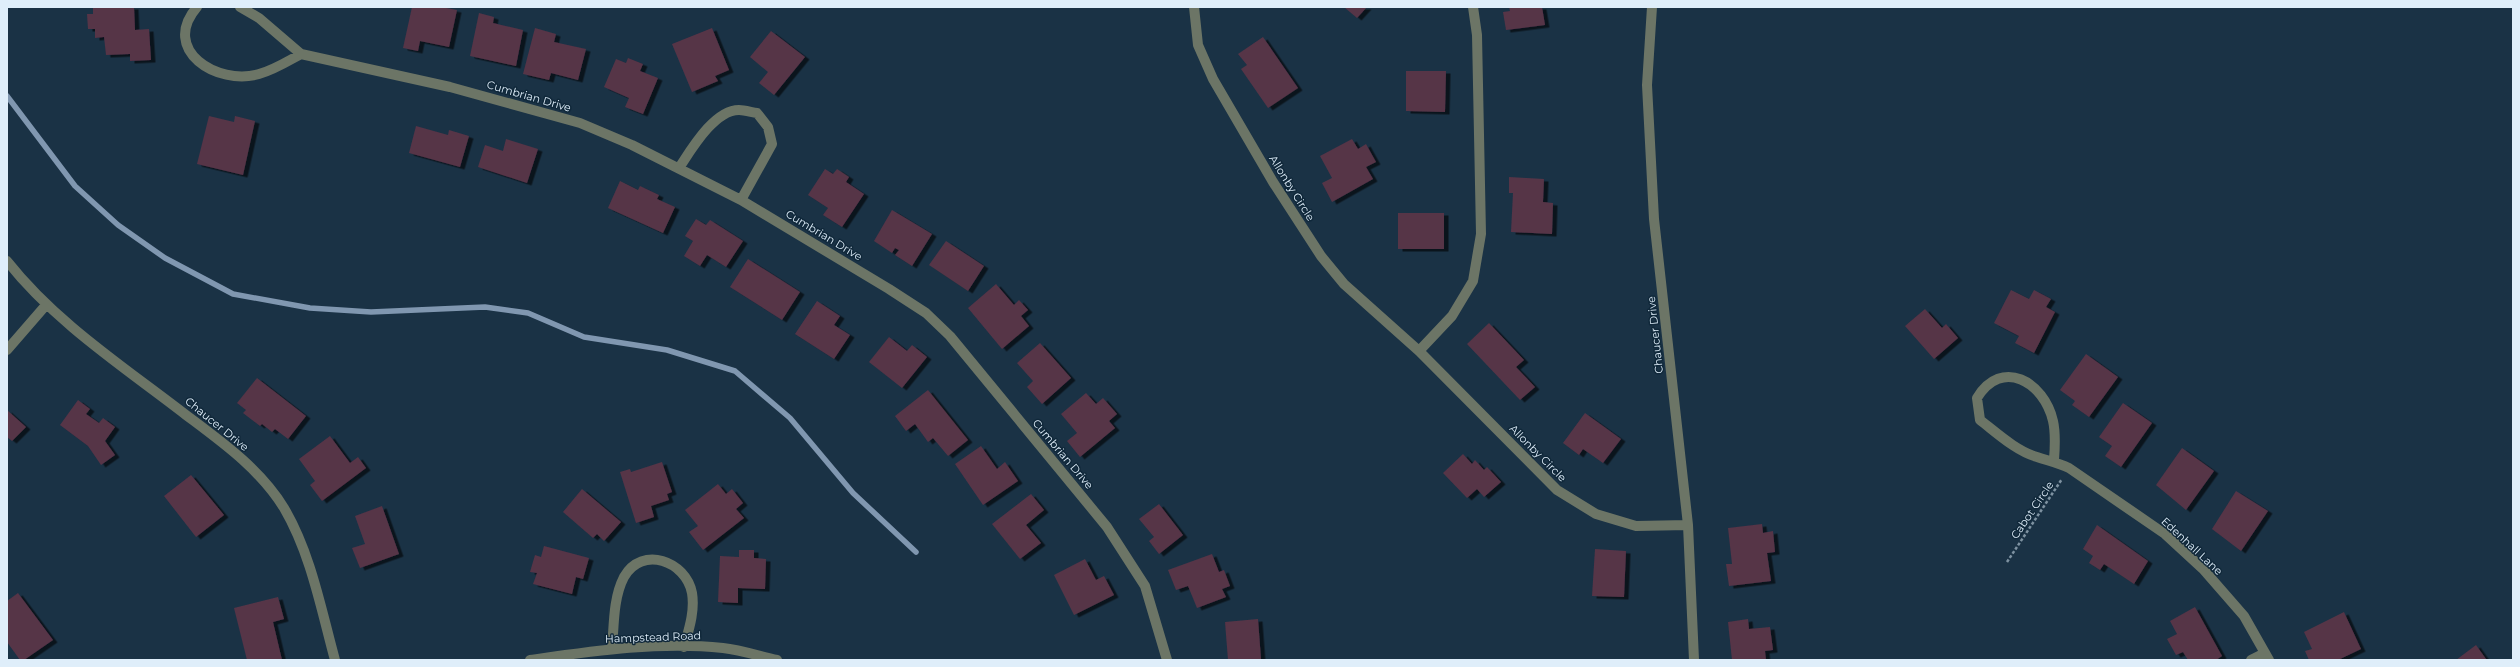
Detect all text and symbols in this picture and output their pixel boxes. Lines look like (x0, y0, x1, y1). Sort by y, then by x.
street label: Cumbrian Drive (485, 77, 573, 115)
street label: Allonby Circle (1266, 152, 1318, 224)
street label: Cumbrian Drive (783, 207, 865, 264)
street label: Chaucer Drive (1644, 295, 1666, 375)
street label: Chaucer Drive (182, 394, 252, 454)
street label: Cumbrian Drive (1030, 416, 1097, 492)
street label: Allonby Circle (1507, 422, 1570, 485)
street label: Cabot Circle (2008, 478, 2057, 542)
street label: Edenhall Lane (2158, 514, 2226, 578)
street label: Hampstead Road (605, 628, 701, 646)

